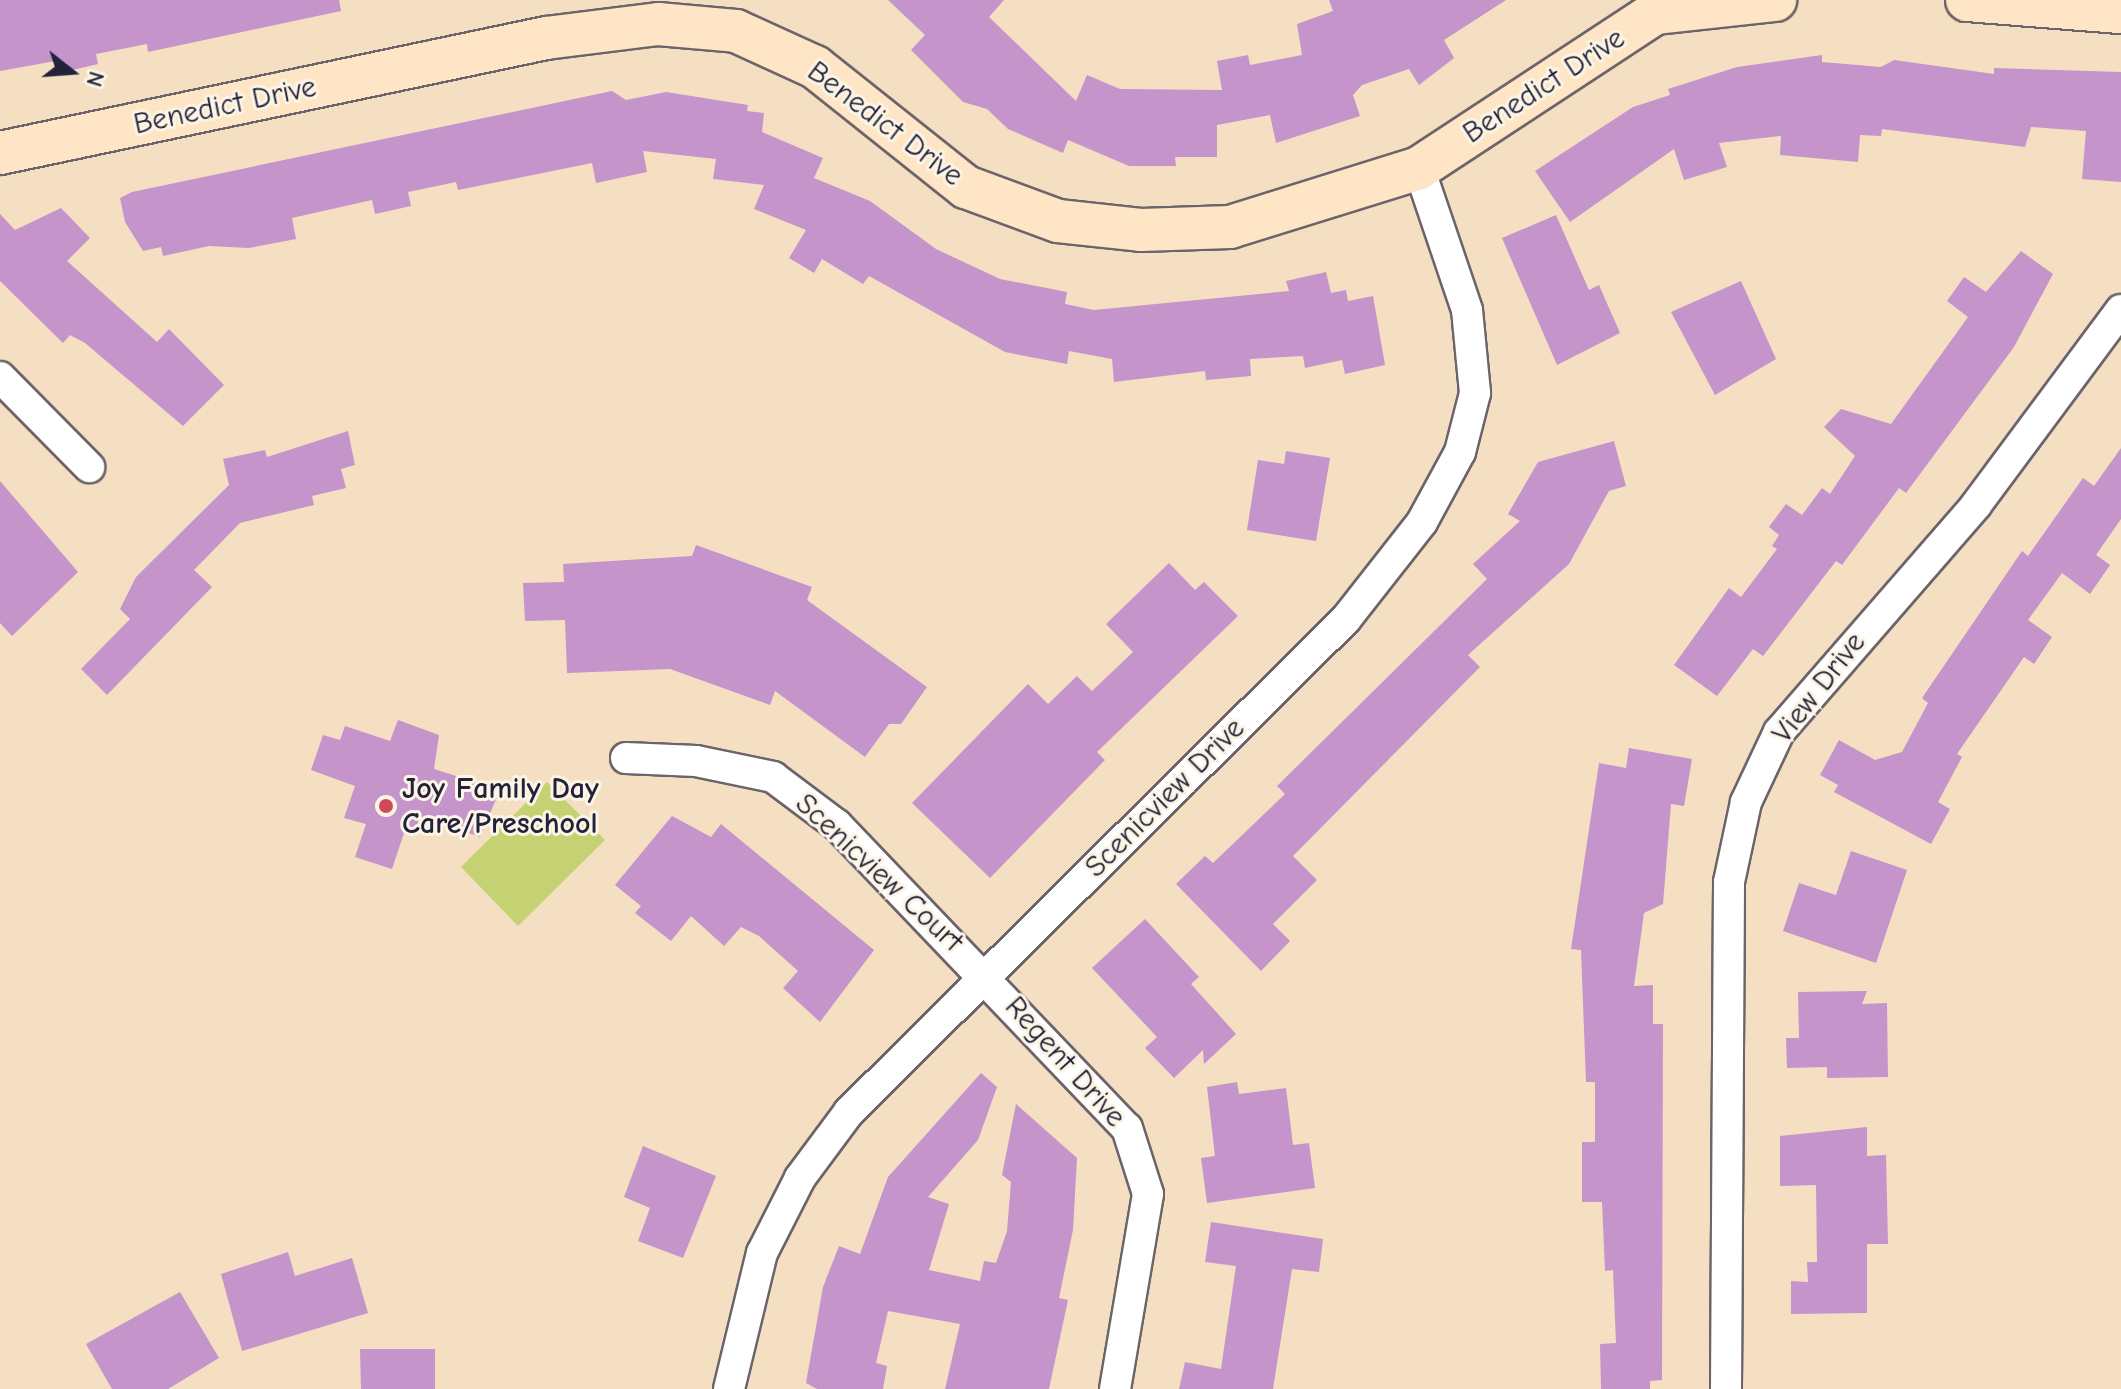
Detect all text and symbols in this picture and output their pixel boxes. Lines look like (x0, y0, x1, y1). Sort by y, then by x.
street label: Benedict Drive (1456, 20, 1632, 152)
north arrow (32, 32, 112, 112)
street label: Benedict Drive (800, 54, 970, 194)
text: N (80, 68, 109, 90)
street label: Benedict Drive (130, 69, 320, 143)
street label: View Drive (1765, 626, 1873, 750)
street label: Scenicview Drive (1078, 711, 1252, 885)
place label: Joy Family Day Care/Preschool (402, 771, 599, 842)
street label: Scenicview Court (788, 786, 970, 960)
marker: Joy Family Day Care/Preschool (377, 797, 395, 815)
street label: Regent Drive (997, 989, 1133, 1135)

